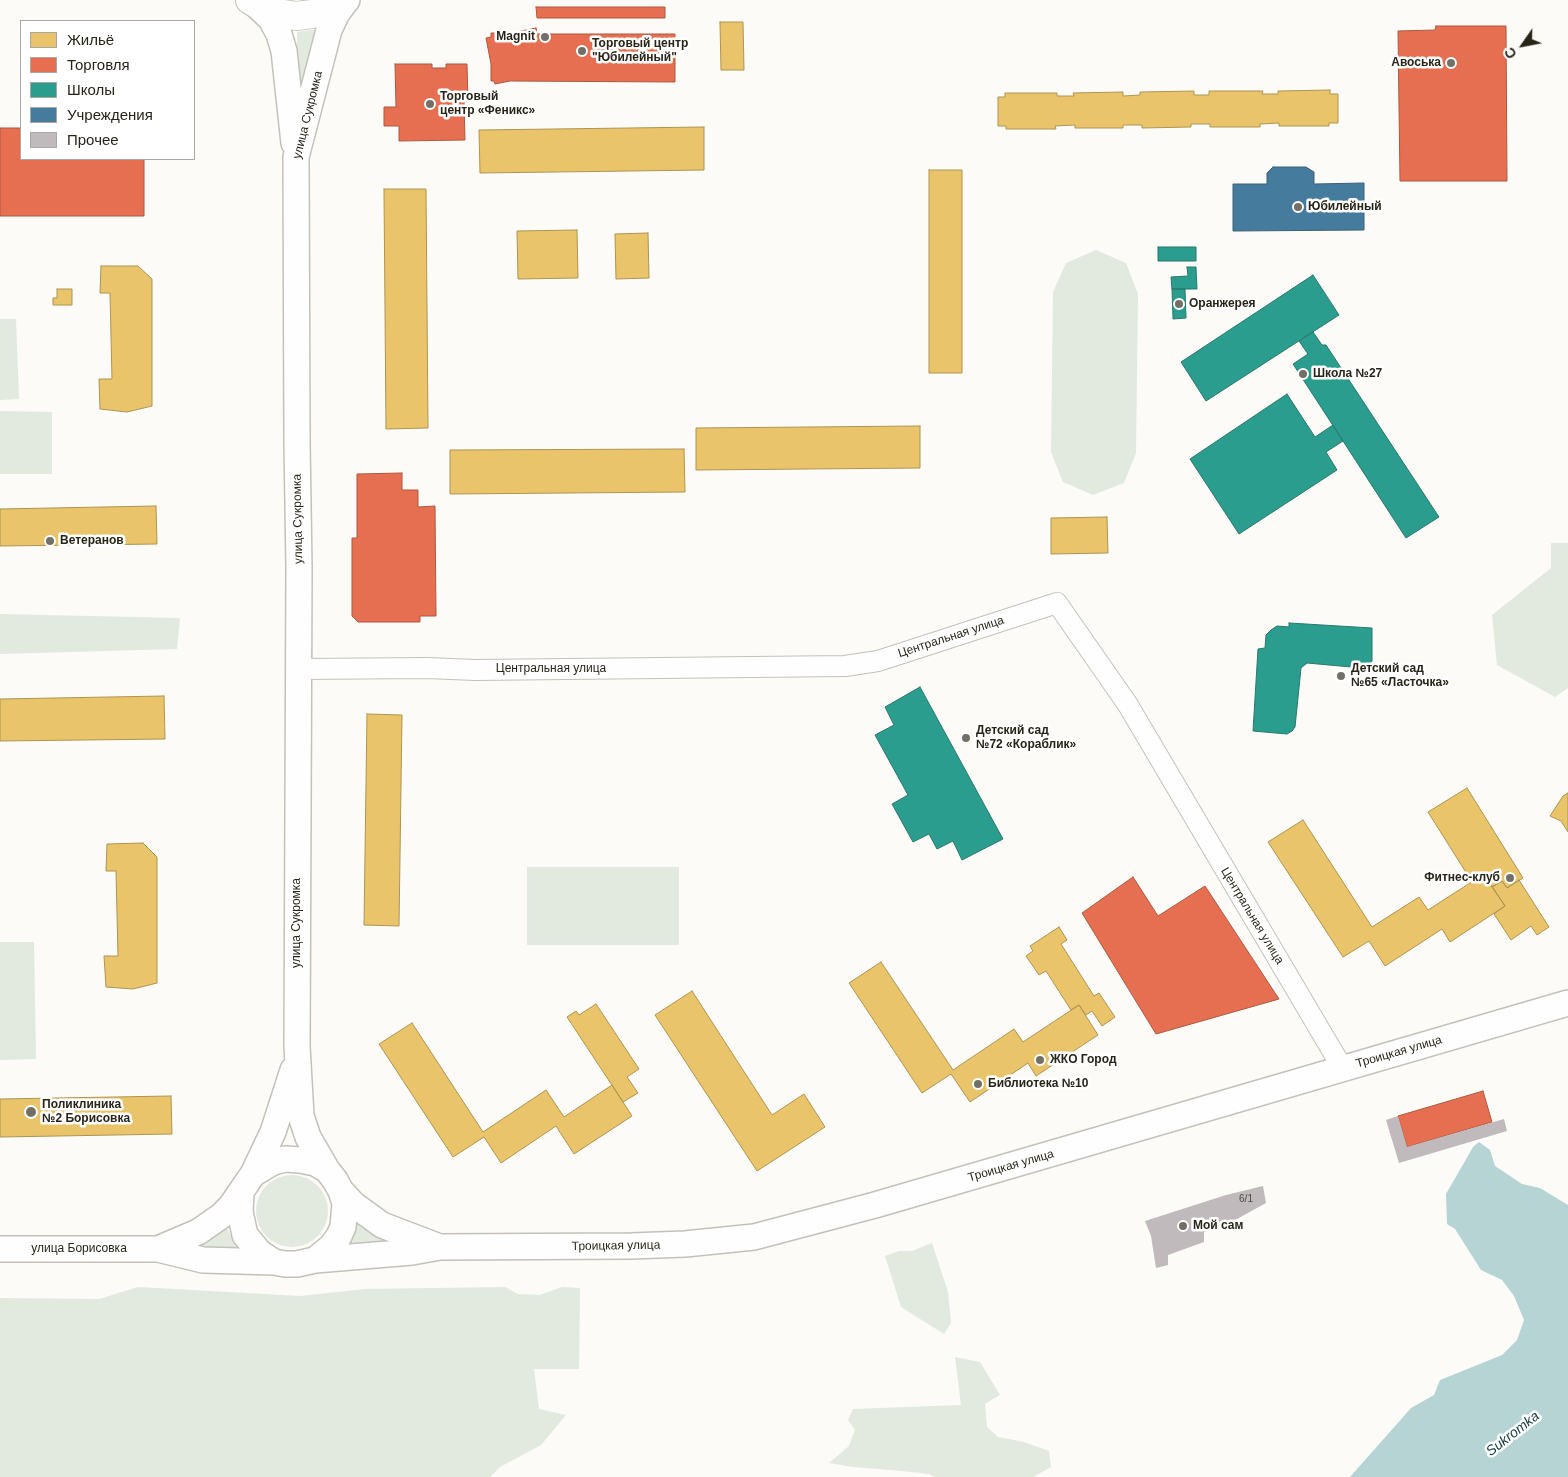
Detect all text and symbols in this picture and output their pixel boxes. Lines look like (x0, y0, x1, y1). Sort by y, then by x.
legend (20, 20, 195, 160)
north arrow (1498, 20, 1548, 70)
place label: Magnit (496, 30, 535, 44)
text: Жильё (67, 31, 114, 48)
marker: Magnit (539, 31, 551, 43)
place label: Торговый центр "Юбилейный" (592, 37, 688, 65)
marker: Торговый центр "Юбилейный" (576, 45, 588, 57)
text: С (1501, 45, 1520, 62)
text: Торговля (67, 56, 130, 73)
place label: Авоська (1391, 56, 1441, 70)
marker: Авоська (1445, 57, 1457, 69)
street label: улица Сукромка (290, 70, 326, 160)
text: Школы (67, 81, 115, 98)
place label: Торговый центр «Феникс» (440, 90, 535, 118)
marker: Торговый центр «Феникс» (424, 98, 436, 110)
text: Учреждения (67, 106, 153, 123)
text: Прочее (67, 131, 119, 148)
place label: Юбилейный (1308, 200, 1382, 214)
marker: Юбилейный (1292, 201, 1304, 213)
place label: Оранжерея (1189, 297, 1256, 311)
marker: Оранжерея (1173, 298, 1185, 310)
place label: Школа №27 (1313, 367, 1382, 381)
marker: Школа №27 (1297, 368, 1309, 380)
street label: улица Сукромка (290, 474, 306, 564)
place label: Ветеранов (60, 534, 124, 548)
marker: Ветеранов (44, 535, 56, 547)
street label: Центральная улица (896, 613, 1006, 661)
street label: Центральная улица (496, 662, 606, 676)
place label: Детский сад №65 «Ласточка» (1351, 662, 1449, 690)
marker: Детский сад №65 «Ласточка» (1335, 670, 1347, 682)
place label: Детский сад №72 «Кораблик» (976, 724, 1076, 752)
marker: Детский сад №72 «Кораблик» (960, 732, 972, 744)
street label: Центральная улица (1217, 865, 1287, 967)
place label: Фитнес-клуб (1424, 871, 1500, 885)
marker: Фитнес-клуб (1504, 872, 1516, 884)
street label: улица Сукромка (290, 878, 304, 968)
street label: Троицкая улица (1354, 1033, 1444, 1071)
place label: ЖКО Город (1050, 1053, 1116, 1067)
marker: ЖКО Город (1034, 1054, 1046, 1066)
place label: Библиотека №10 (988, 1077, 1088, 1091)
marker: Библиотека №10 (972, 1078, 984, 1090)
place label: Поликлиника №2 Борисовка (42, 1098, 130, 1126)
marker: Поликлиника №2 Борисовка (24, 1105, 38, 1119)
street label: Троицкая улица (966, 1147, 1056, 1185)
house number: 6/1 (1239, 1193, 1253, 1205)
place label: Мой сам (1193, 1219, 1243, 1233)
marker: Мой сам (1177, 1220, 1189, 1232)
street label: Троицкая улица (572, 1238, 660, 1254)
street label: улица Борисовка (31, 1242, 127, 1256)
water label: Sukromka (1483, 1408, 1543, 1460)

